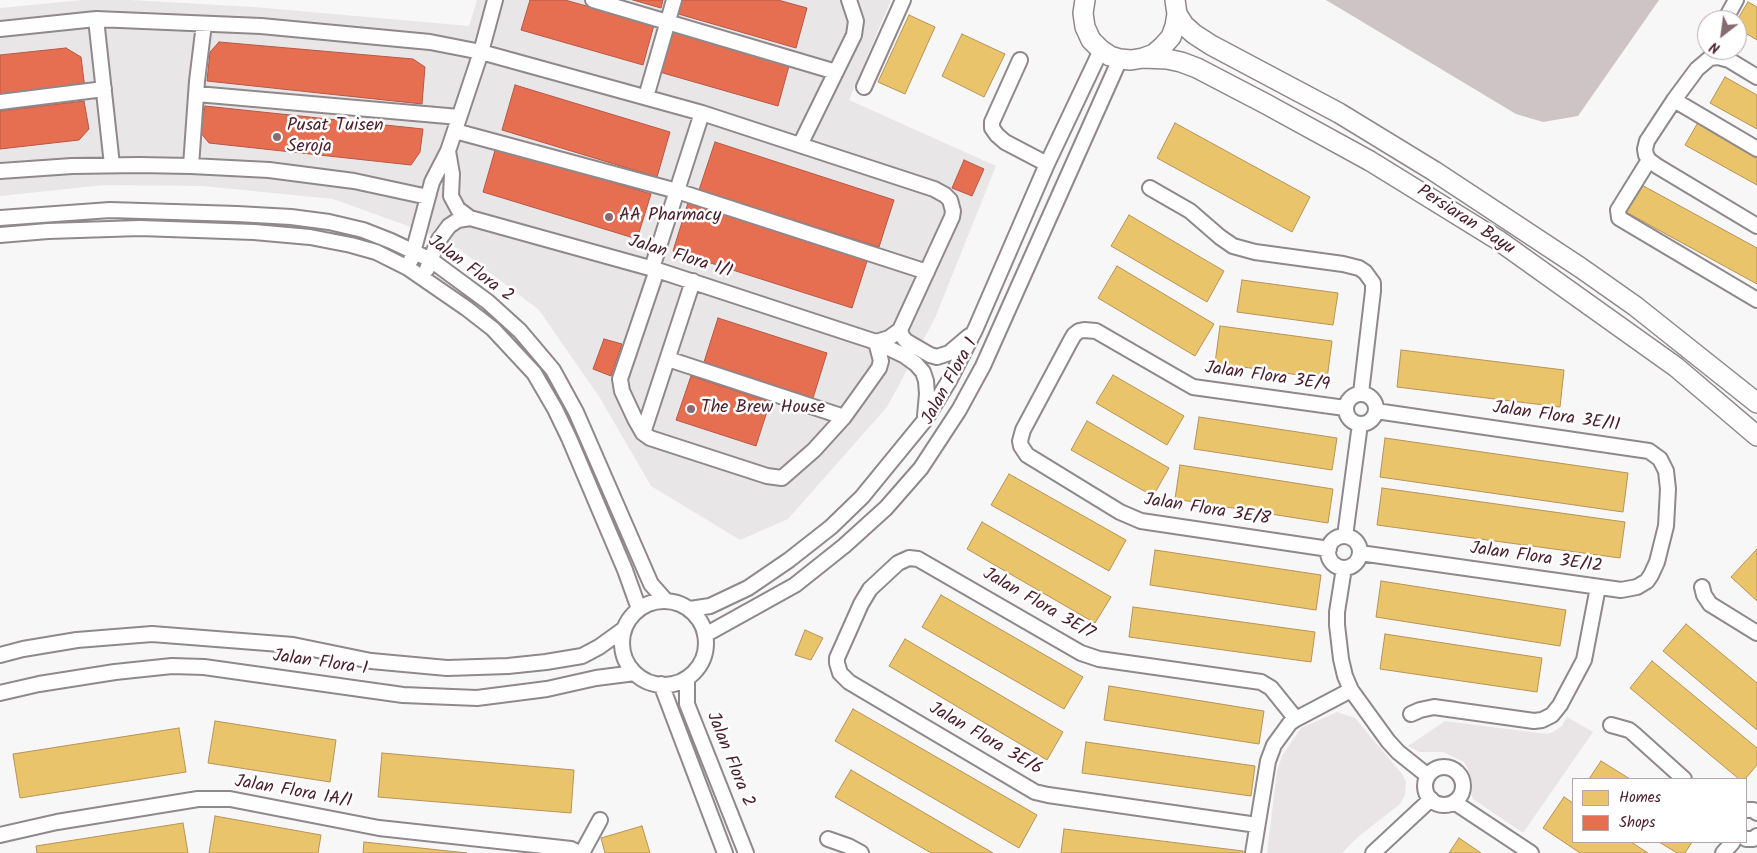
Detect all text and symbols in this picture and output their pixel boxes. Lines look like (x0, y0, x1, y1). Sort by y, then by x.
north arrow (1697, 10, 1747, 60)
text: N (1706, 35, 1724, 59)
place label: Pusat Tuisen Seroja (287, 116, 384, 158)
marker: Pusat Tuisen Seroja (271, 131, 283, 143)
street label: Persiaran Bayu (1412, 181, 1518, 261)
place label: AA Pharmacy (619, 206, 721, 228)
marker: AA Pharmacy (603, 211, 615, 223)
street label: Jalan Flora 2 (423, 232, 517, 308)
street label: Jalan Flora 1/1 (625, 232, 735, 284)
street label: Jalan Flora 1 (918, 335, 984, 429)
street label: Jalan Flora 3E/9 (1203, 359, 1331, 397)
place label: The Brew House (701, 398, 825, 420)
street label: Jalan Flora 3E/11 (1491, 398, 1621, 438)
marker: The Brew House (685, 403, 697, 415)
street label: Jalan Flora 3E/8 (1142, 490, 1272, 532)
street label: Jalan Flora 3E/12 (1468, 539, 1604, 579)
street label: Jalan Flora 3E/7 (978, 564, 1098, 646)
street label: Jalan Flora 1 (271, 647, 369, 681)
street label: Jalan Flora 3E/6 (924, 699, 1046, 781)
street label: Jalan Flora 2 (700, 709, 758, 811)
street label: Jalan Flora 1A/1 (233, 772, 353, 814)
legend (1572, 778, 1747, 843)
text: Homes (1619, 786, 1661, 810)
text: Shops (1619, 811, 1655, 835)

